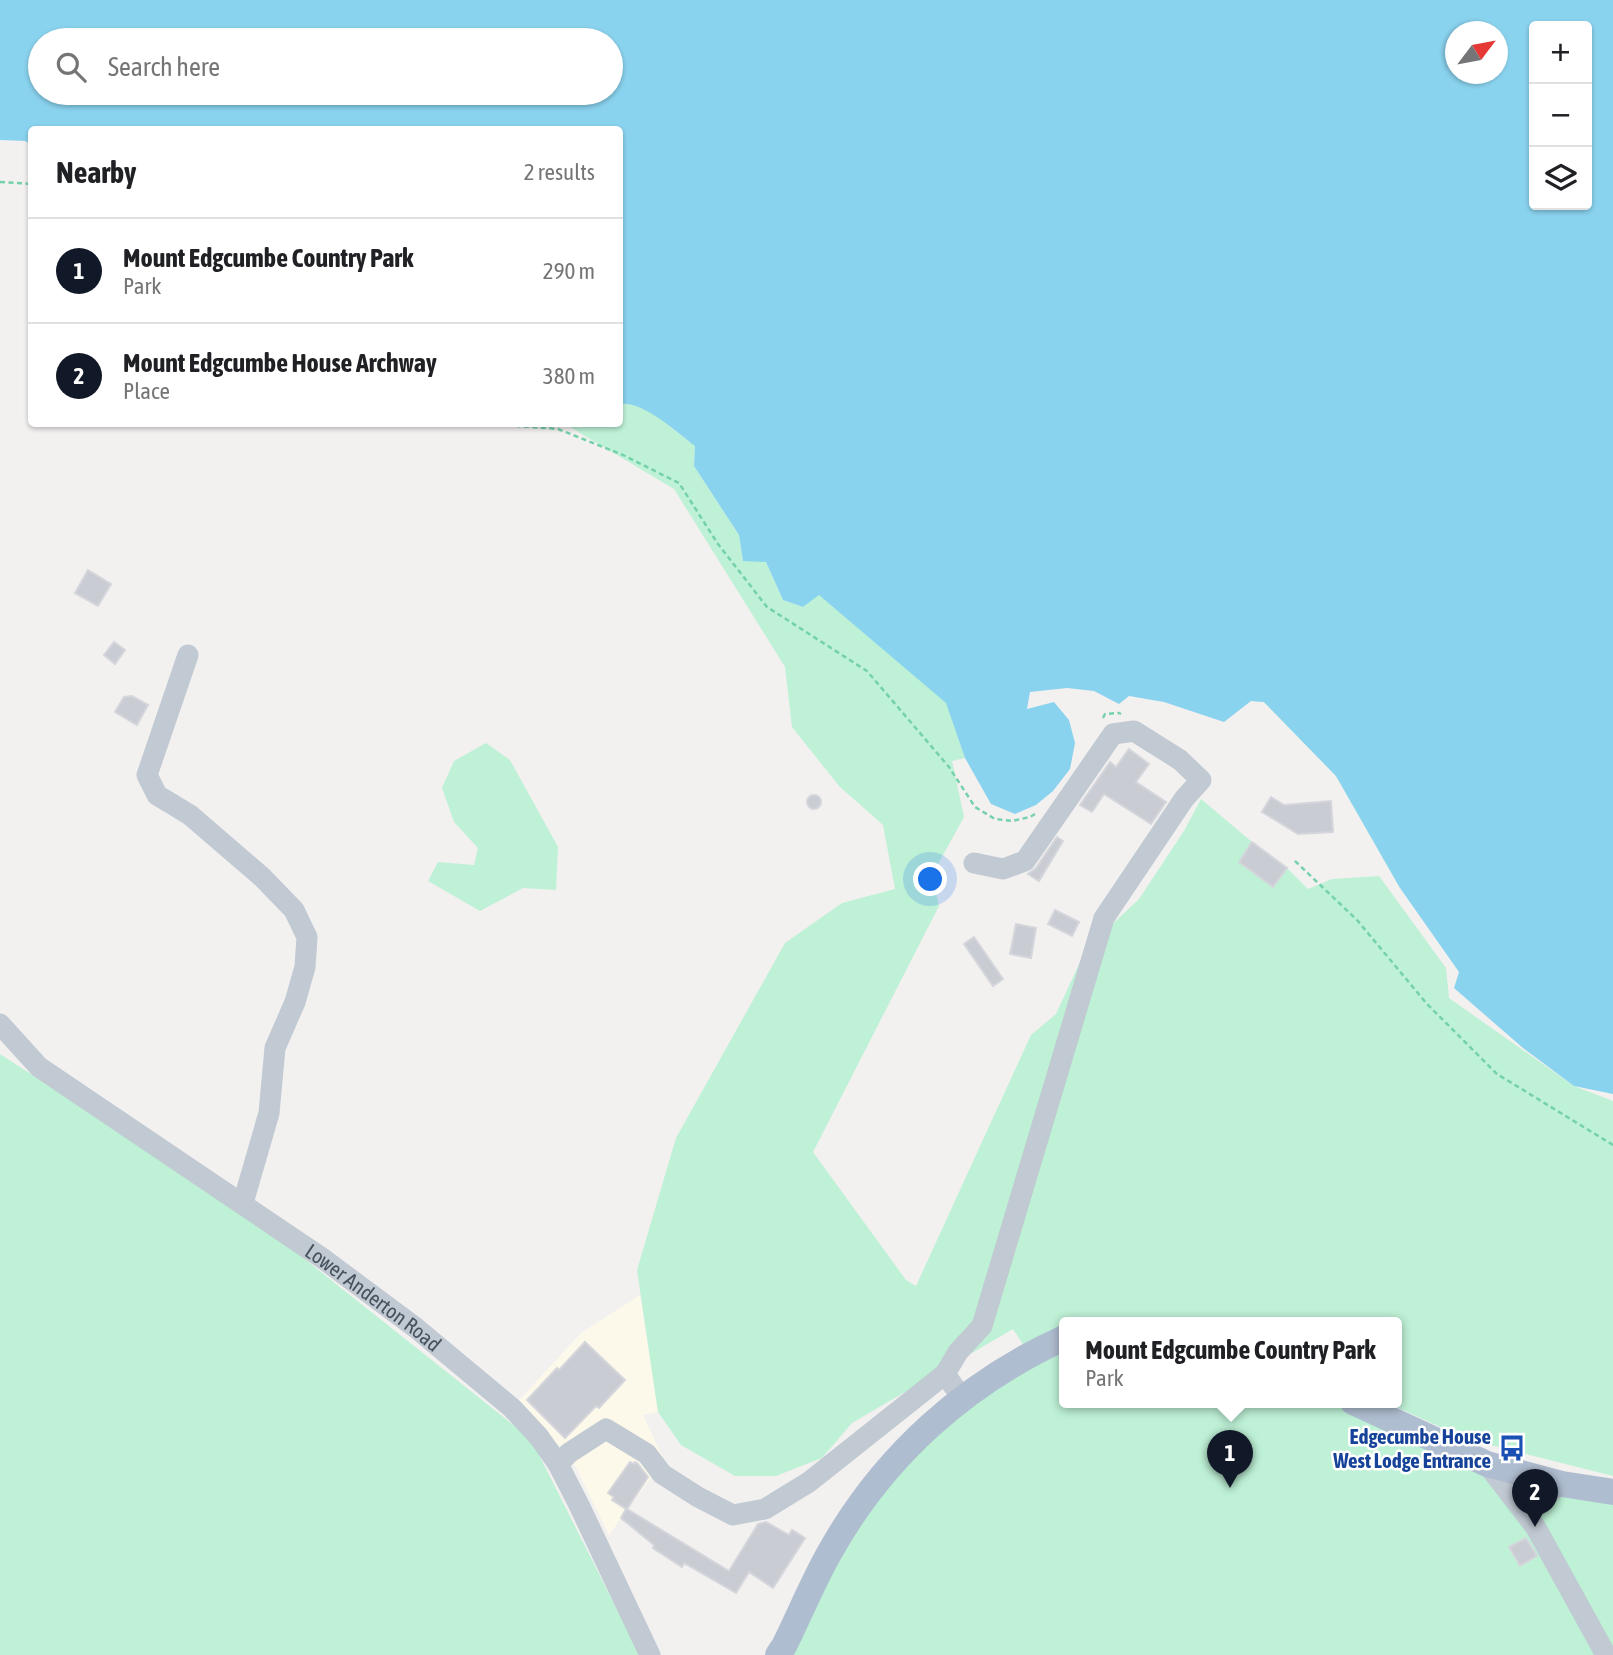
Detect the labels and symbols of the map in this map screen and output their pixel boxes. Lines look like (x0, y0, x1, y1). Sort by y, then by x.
north arrow (1445, 21, 1508, 84)
your location (913, 862, 947, 896)
street label: Lower Anderton Road (301, 1238, 446, 1356)
place label: Edgecumbe House West Lodge Entrance (1332, 1424, 1491, 1472)
pin: 1 (1207, 1430, 1253, 1488)
bus stop icon: Edgecumbe House West Lodge Entrance (1497, 1433, 1527, 1463)
pin: 2 (1512, 1469, 1558, 1527)

